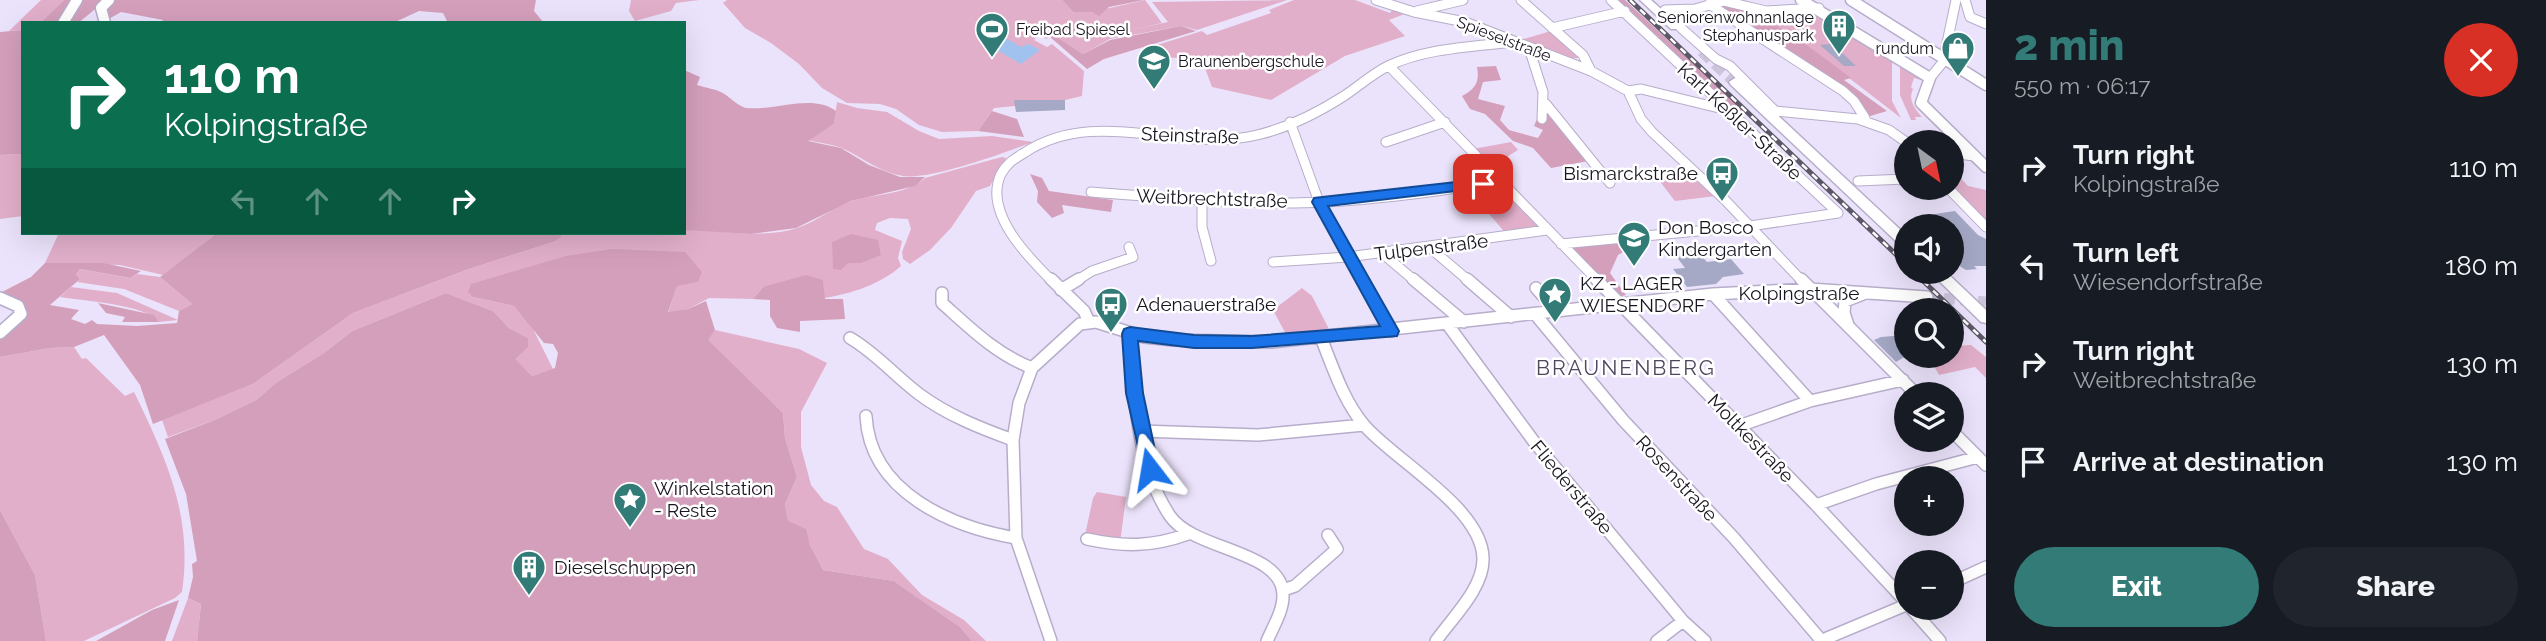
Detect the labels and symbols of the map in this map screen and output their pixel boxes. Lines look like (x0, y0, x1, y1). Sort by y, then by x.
building icon: Seniorenwohnanlage Stephanuspark (1820, 7, 1858, 56)
place label: Seniorenwohnanlage Stephanuspark (1657, 8, 1815, 45)
sports icon: Freibad Spiesel (973, 10, 1011, 59)
street label: Spieselstraße (1454, 12, 1554, 66)
place label: Freibad Spiesel (1016, 20, 1130, 39)
shop icon: rundum (1939, 29, 1977, 78)
place label: rundum (1875, 39, 1934, 58)
school or university icon: Braunenbergschule (1135, 42, 1173, 91)
place label: Braunenbergschule (1178, 52, 1324, 71)
street label: Karl-Keßler-Straße (1673, 58, 1807, 184)
street label: Steinstraße (1141, 122, 1239, 148)
north arrow (1894, 130, 1964, 200)
pin (1453, 154, 1513, 214)
bus stop icon: Bismarckstraße (1703, 154, 1741, 203)
place label: Bismarckstraße (1563, 162, 1698, 184)
street label: Weitbrechtstraße (1136, 184, 1288, 212)
place label: Don Bosco Kindergarten (1658, 216, 1772, 260)
school or university icon: Don Bosco Kindergarten (1615, 219, 1653, 268)
street label: Tulpenstraße (1373, 229, 1489, 265)
place label: KZ - LAGER WIESENDORF (1580, 272, 1705, 316)
place icon: KZ - LAGER WIESENDORF (1536, 275, 1574, 324)
street label: Kolpingstraße (1739, 282, 1859, 304)
bus stop icon: Adenauerstraße (1092, 285, 1130, 334)
place label: Adenauerstraße (1136, 293, 1276, 315)
district label: BRAUNENBERG (1536, 355, 1716, 380)
street label: Moltkestraße (1703, 389, 1799, 487)
street label: Rosenstraße (1632, 431, 1722, 525)
position arrow (1113, 432, 1187, 506)
street label: Fliederstraße (1526, 436, 1618, 538)
place label: Winkelstation - Reste (654, 477, 774, 521)
place icon: Winkelstation - Reste (611, 480, 649, 529)
building icon: Dieselschuppen (510, 548, 548, 597)
place label: Dieselschuppen (554, 556, 696, 578)

